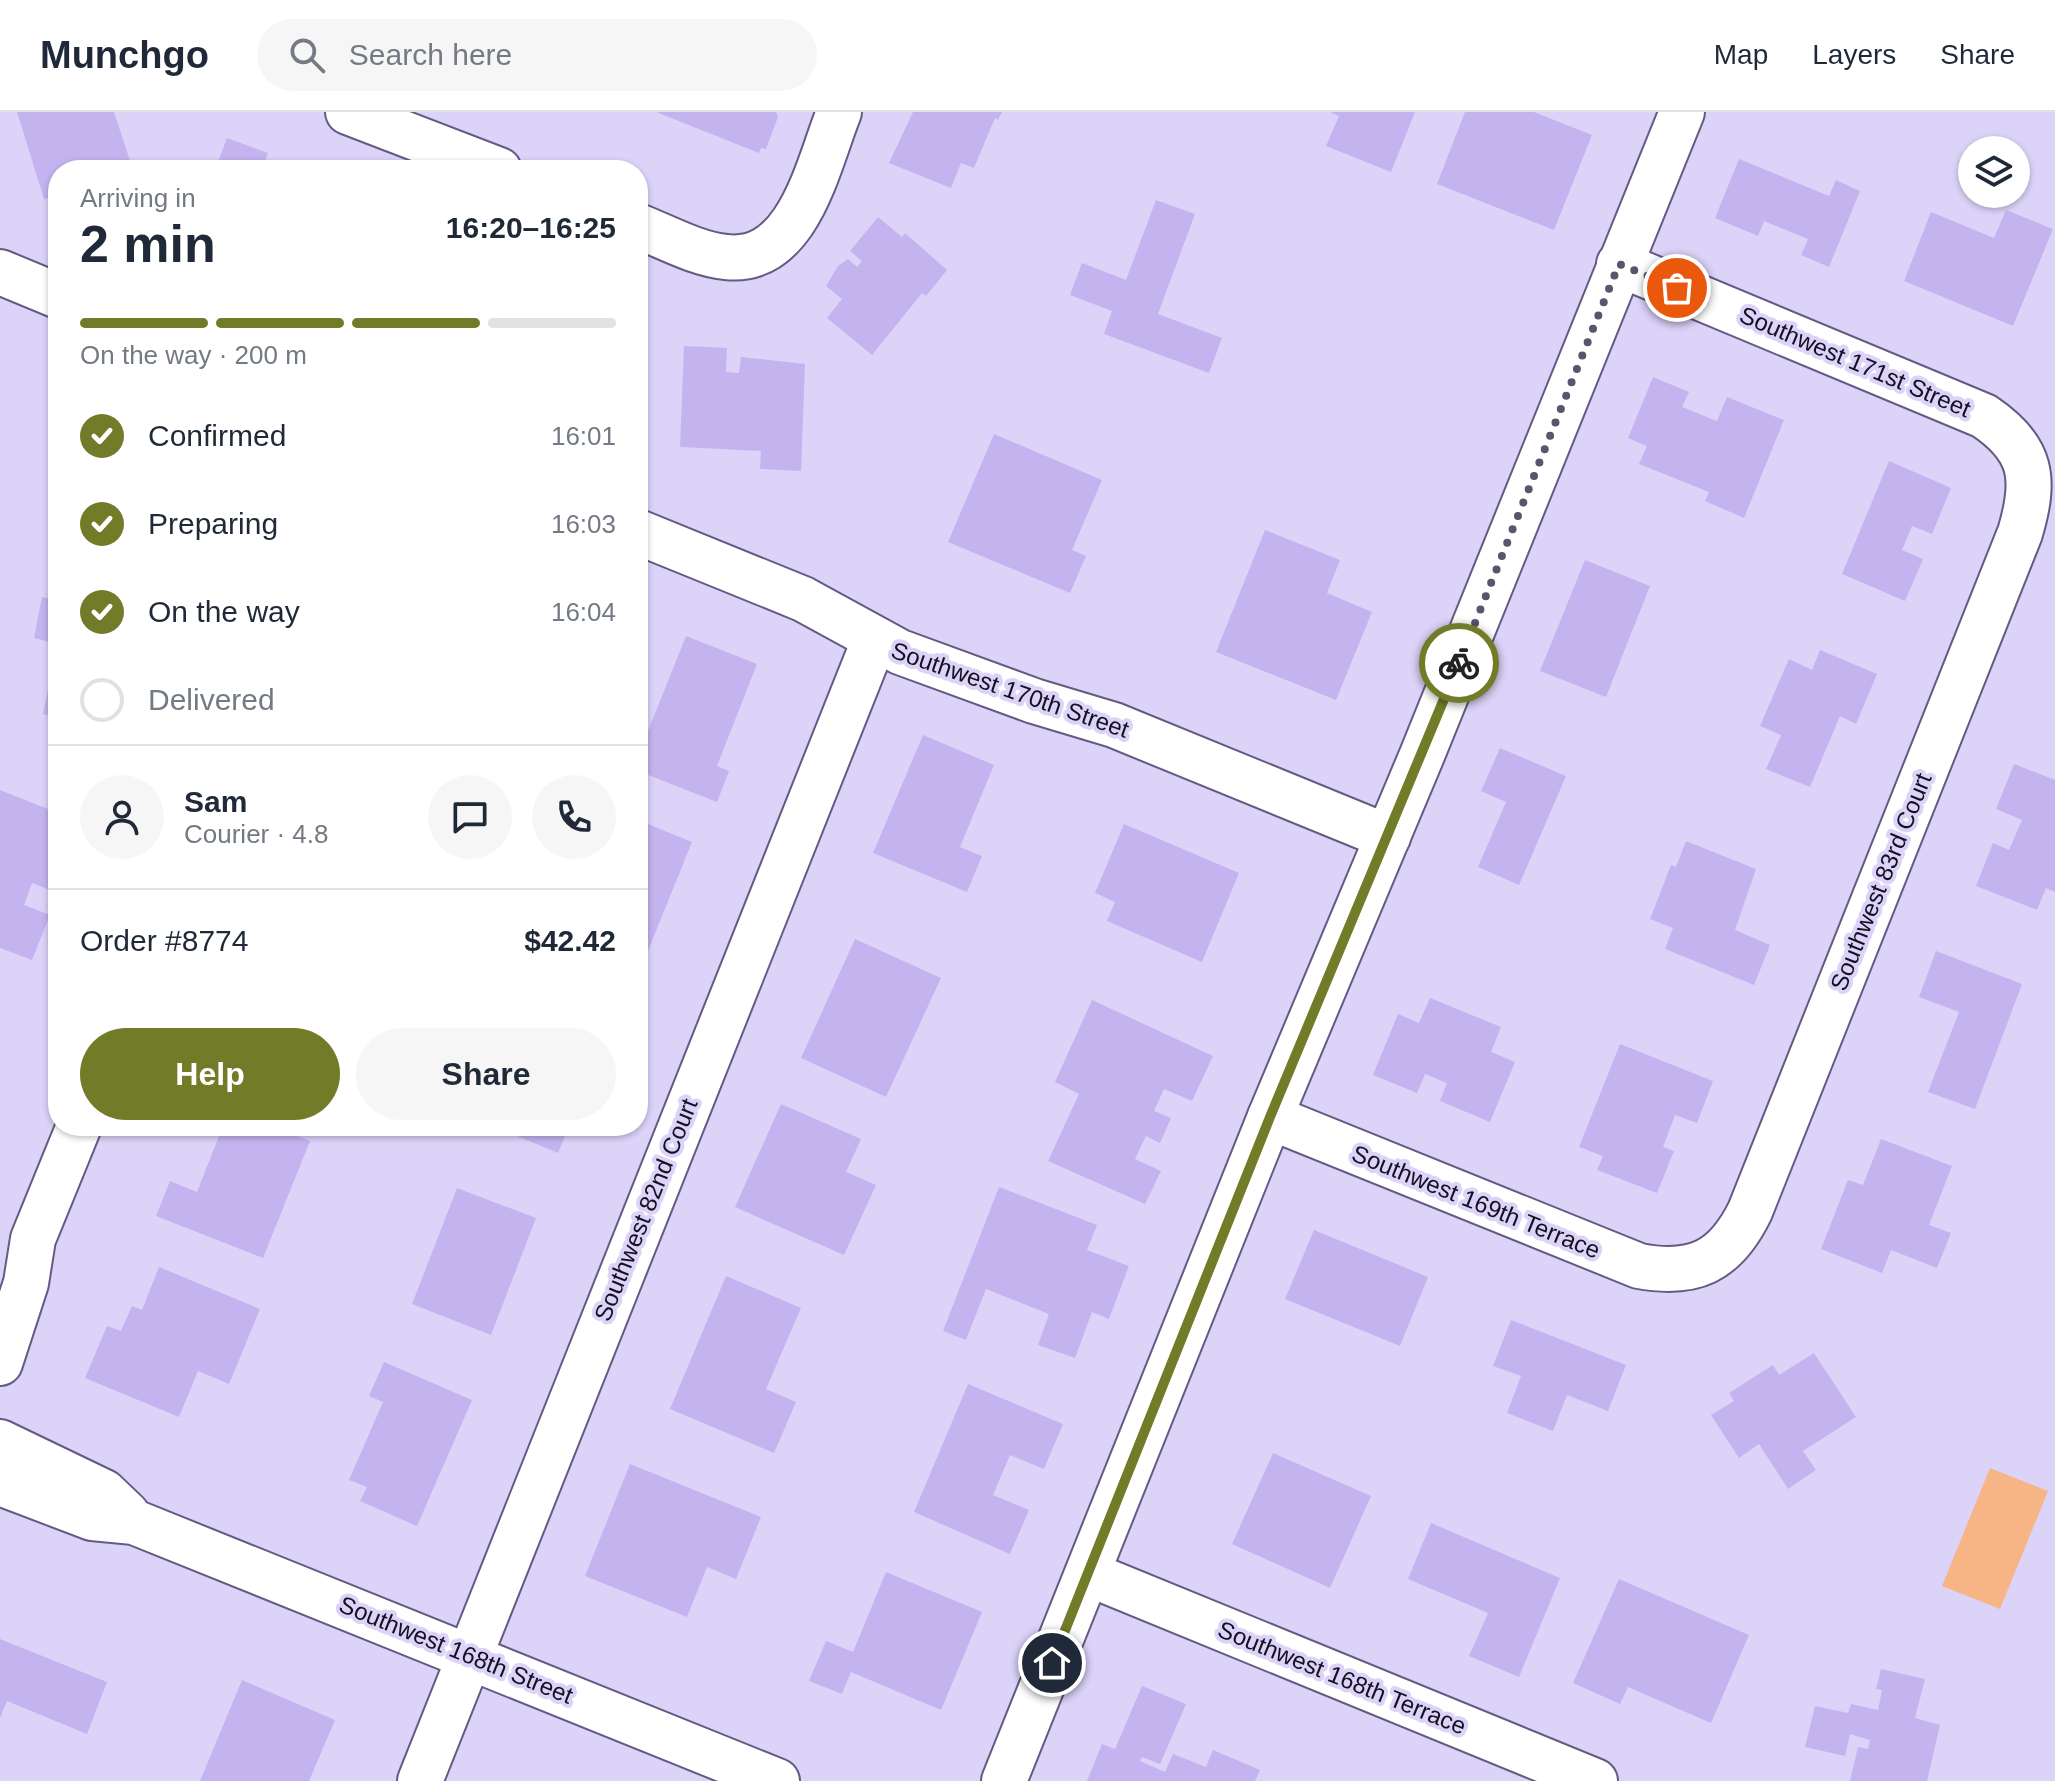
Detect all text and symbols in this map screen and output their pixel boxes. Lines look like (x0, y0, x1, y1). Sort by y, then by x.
search box (257, 19, 817, 91)
icon: search (285, 33, 329, 77)
text: Munchgo (40, 34, 209, 76)
text: Search here (349, 38, 512, 71)
text: Map (1714, 39, 1768, 70)
text: Layers (1812, 39, 1896, 70)
text: Share (1940, 39, 2015, 70)
map controls (1958, 136, 2030, 208)
button: layers (1958, 136, 2030, 208)
text: Arriving in (80, 183, 196, 213)
text: 16:20–16:25 (446, 211, 616, 244)
text: 2 min (80, 215, 216, 273)
pin (1643, 254, 1711, 322)
icon: bag (1655, 266, 1699, 310)
street label: Southwest 171st Street (1736, 301, 1975, 423)
text: On the way · 200 m (80, 340, 307, 370)
icon: check (80, 414, 124, 458)
text: Confirmed (148, 419, 286, 452)
text: 16:01 (551, 421, 616, 451)
icon: check (80, 502, 124, 546)
text: Preparing (148, 507, 278, 540)
text: 16:03 (551, 509, 616, 539)
icon: check (80, 590, 124, 634)
text: On the way (148, 595, 300, 628)
text: 16:04 (551, 597, 616, 627)
courier (1419, 623, 1499, 703)
street label: Southwest 170th Street (888, 636, 1133, 743)
icon: bike (1437, 641, 1481, 685)
text: Delivered (148, 683, 275, 716)
street label: Southwest 83rd Court (1825, 769, 1937, 994)
button: person (80, 775, 164, 859)
button: chat (428, 775, 512, 859)
button: phone (532, 775, 616, 859)
text: Sam (184, 785, 247, 818)
text: Courier · 4.8 (184, 819, 329, 849)
text: Order #8774 (80, 924, 248, 957)
text: $42.42 (524, 924, 616, 957)
button: Help (80, 1028, 340, 1120)
button: Share (356, 1028, 616, 1120)
street label: Southwest 82nd Court (589, 1094, 703, 1325)
street label: Southwest 169th Terrace (1348, 1139, 1604, 1264)
street label: Southwest 168th Street (335, 1590, 577, 1709)
street label: Southwest 168th Terrace (1214, 1615, 1470, 1740)
pin (1018, 1629, 1086, 1697)
icon: home (1030, 1641, 1074, 1685)

